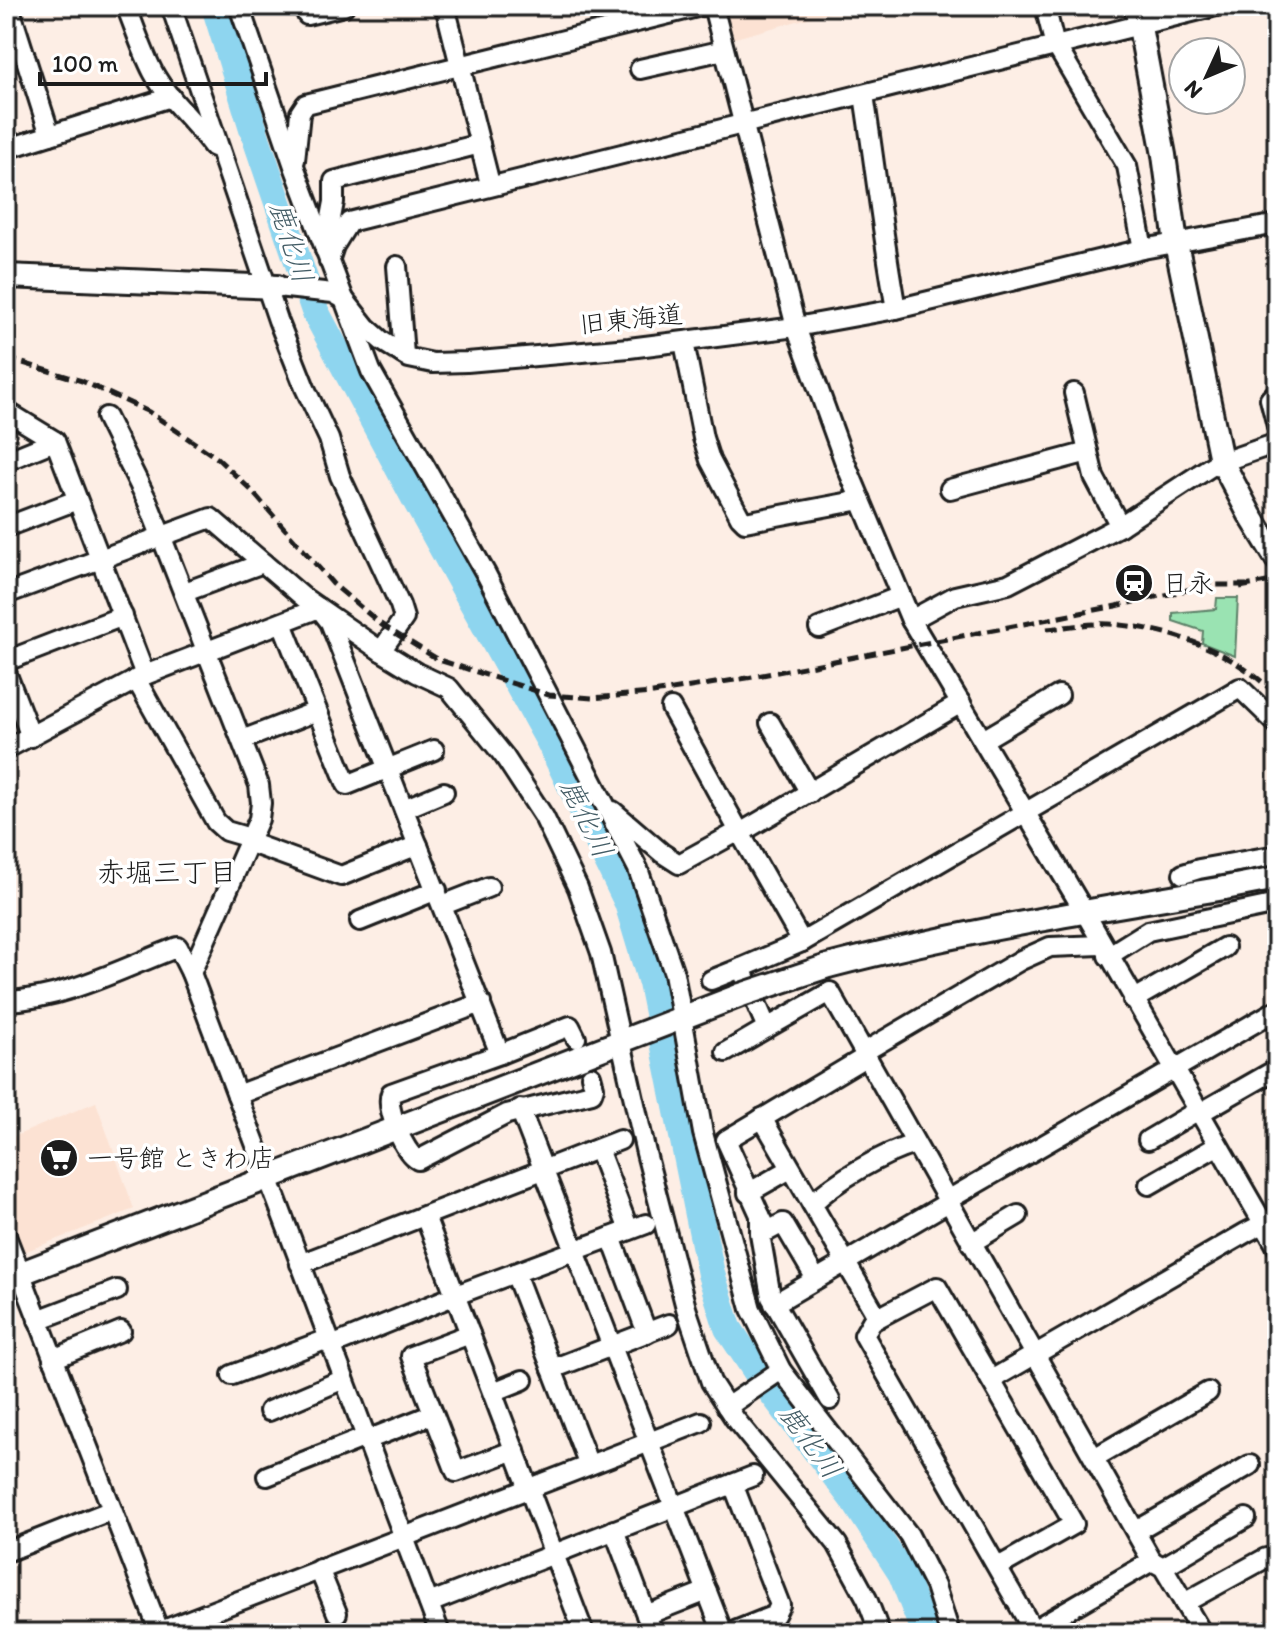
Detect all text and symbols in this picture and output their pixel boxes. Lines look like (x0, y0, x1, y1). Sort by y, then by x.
scale bar (40, 36, 266, 86)
north arrow (1167, 36, 1247, 116)
text: 100 m (52, 49, 118, 78)
text: N (1178, 75, 1208, 104)
water label: 鹿化川 (263, 197, 321, 287)
street label: 旧東海道 (578, 298, 684, 340)
station icon: 日永 (1113, 562, 1155, 604)
place label: 日永 (1162, 567, 1214, 599)
water label: 鹿化川 (553, 773, 621, 863)
district label: 赤堀三丁目 (97, 855, 237, 889)
supermarket icon: 一号館 ときわ店 (38, 1137, 80, 1179)
place label: 一号館 ときわ店 (87, 1142, 275, 1174)
water label: 鹿化川 (773, 1397, 849, 1485)

